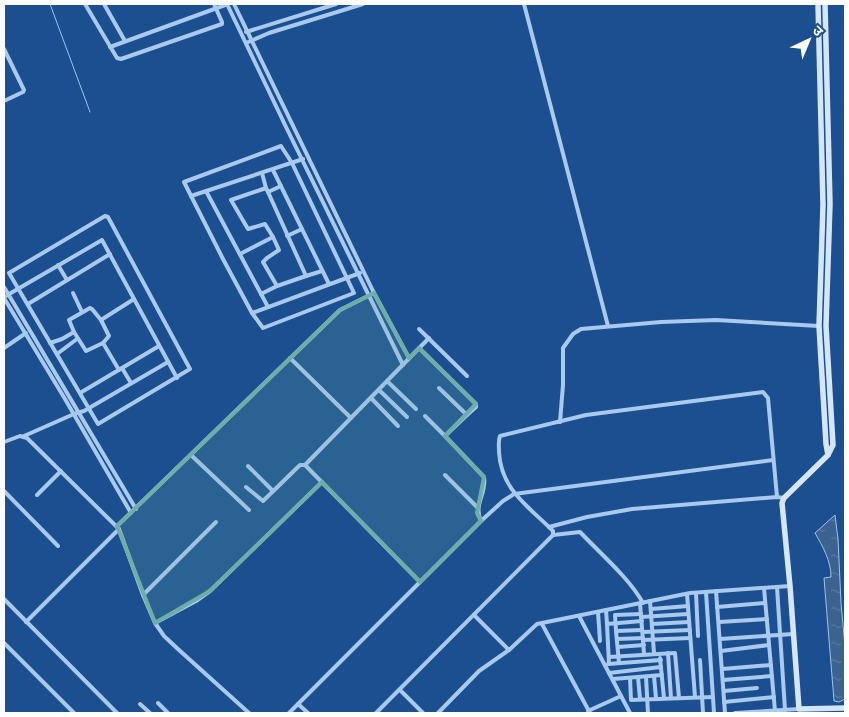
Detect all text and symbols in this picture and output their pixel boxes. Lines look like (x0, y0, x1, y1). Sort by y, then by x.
north arrow (784, 15, 834, 65)
text: उ (810, 21, 828, 40)

